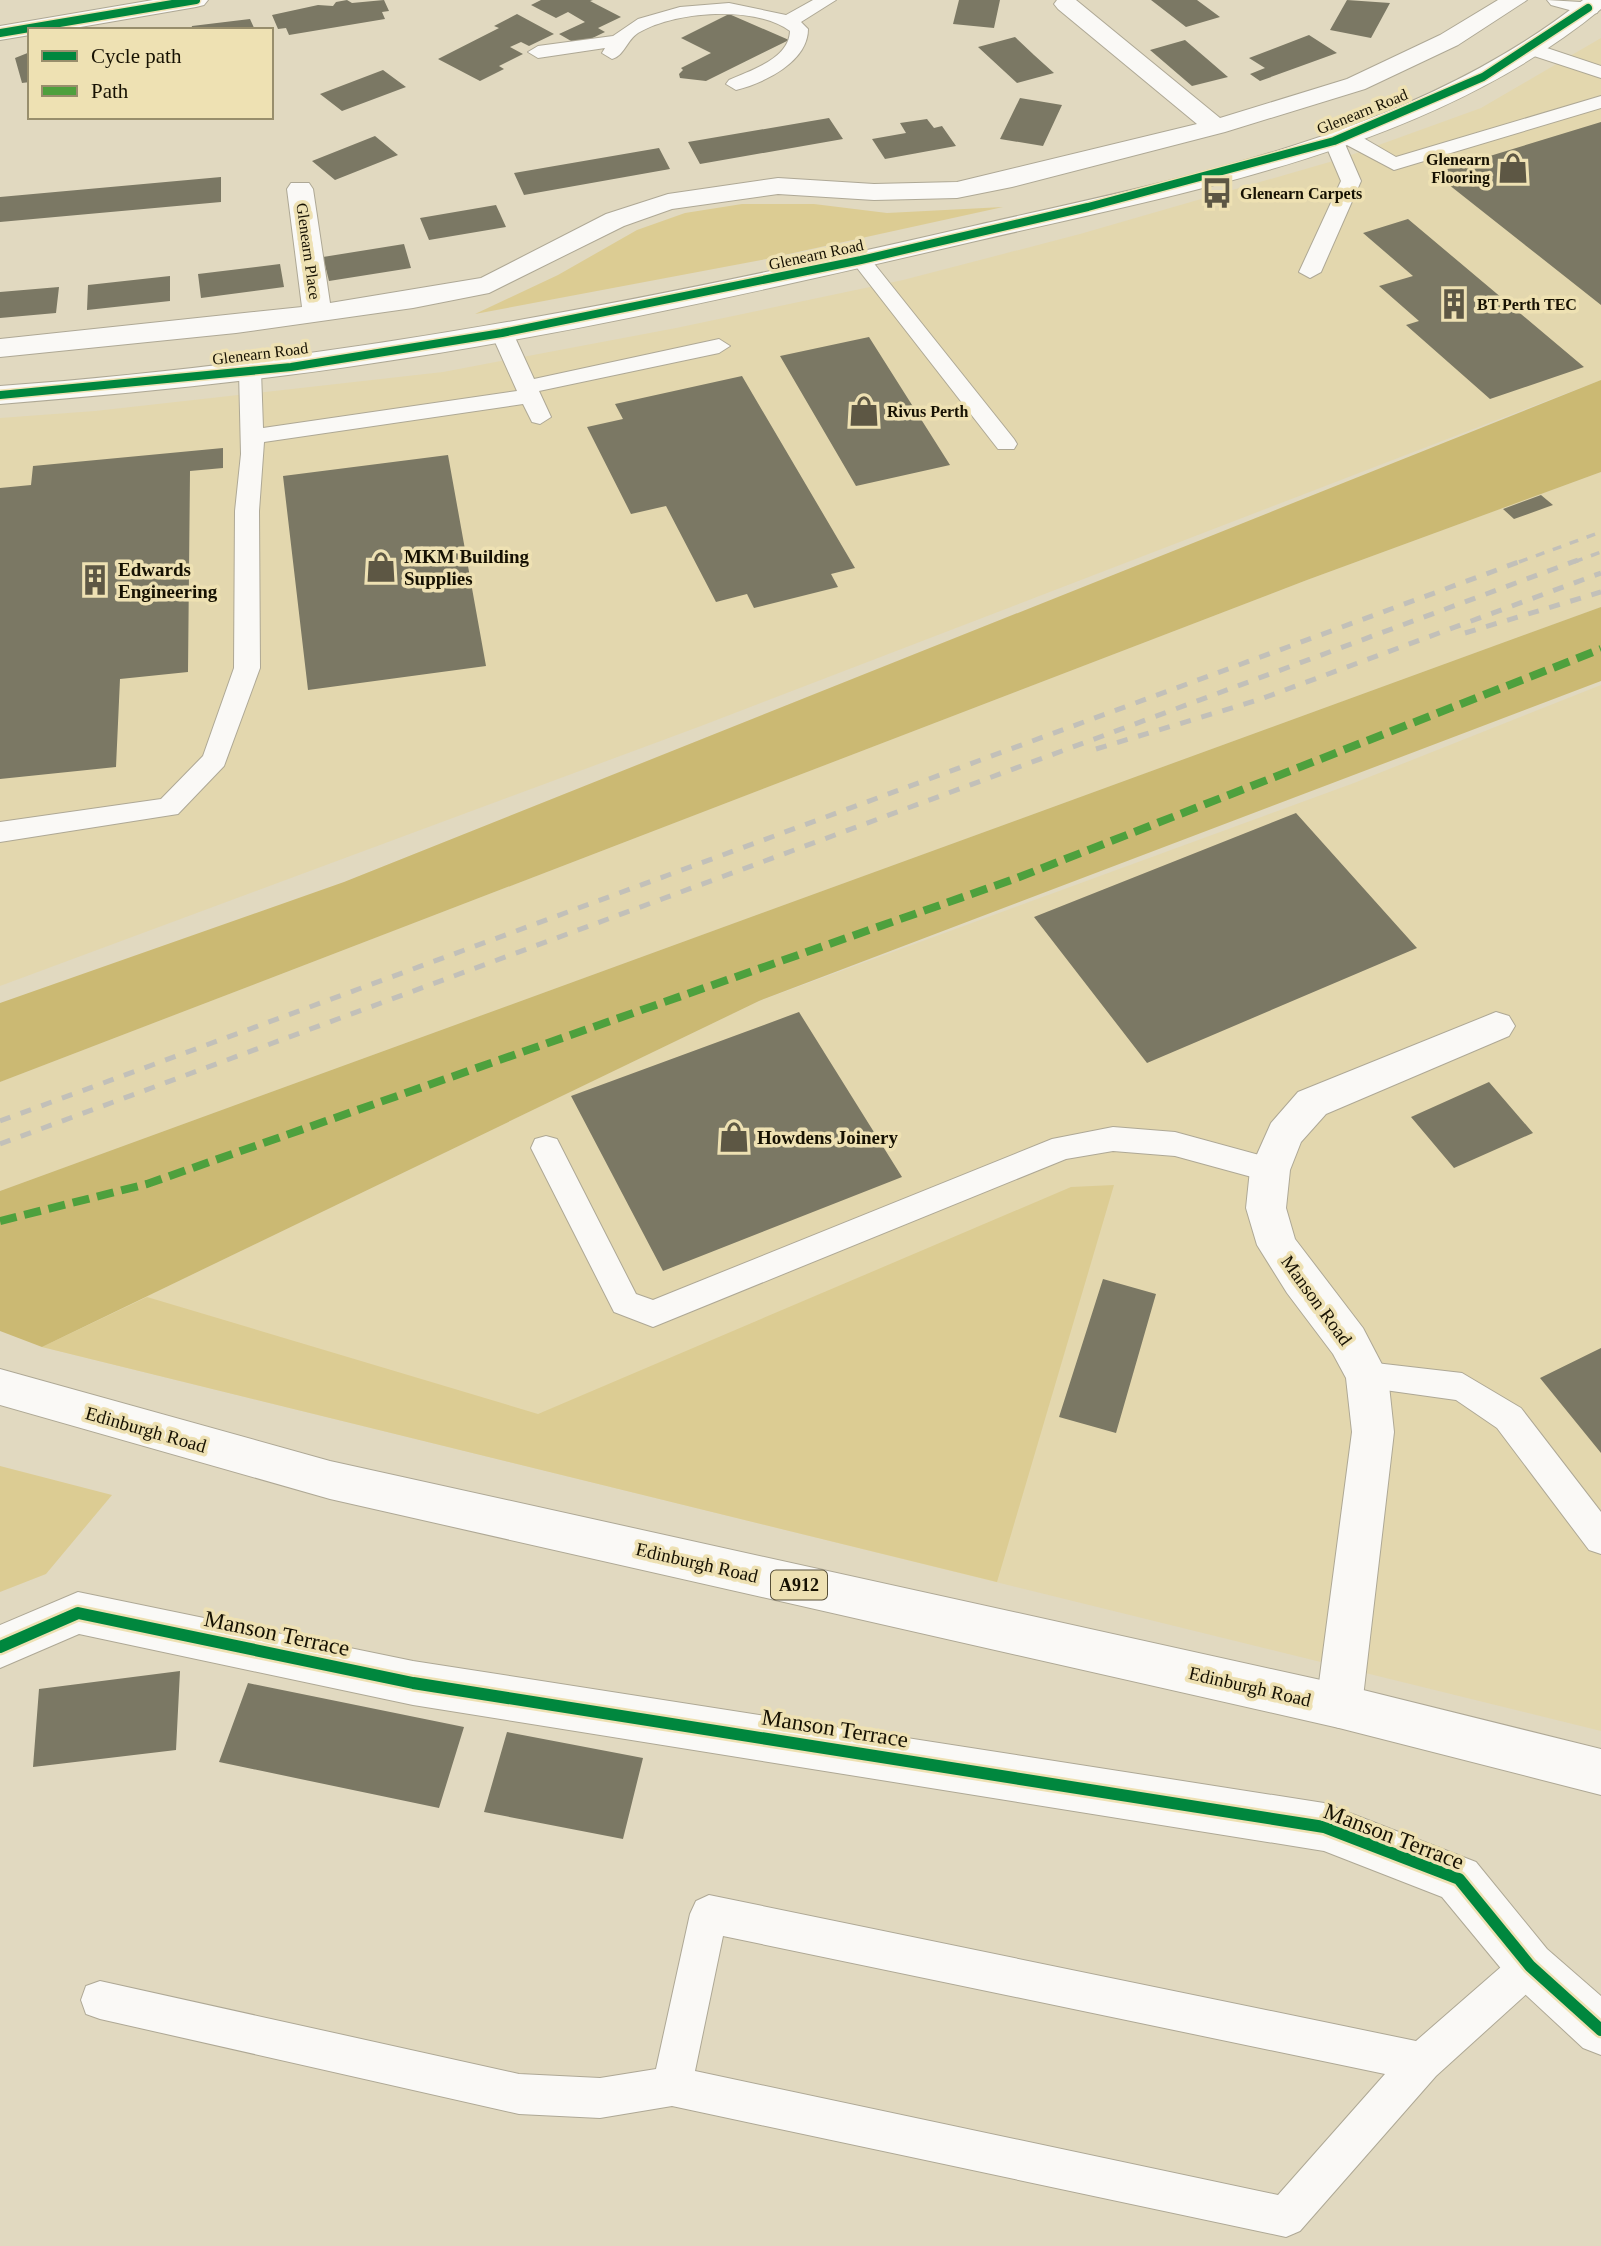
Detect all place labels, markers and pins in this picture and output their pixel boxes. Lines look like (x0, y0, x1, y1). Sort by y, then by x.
place label: Glenearn Flooring (1426, 151, 1490, 187)
shop icon: Glenearn Flooring (1496, 151, 1530, 185)
bus stop icon: Glenearn Carpets (1200, 176, 1234, 210)
place label: Glenearn Carpets (1240, 185, 1362, 203)
building icon: BT Perth TEC (1437, 287, 1471, 321)
place label: BT Perth TEC (1477, 296, 1577, 313)
shop icon: Rivus Perth (847, 394, 881, 428)
place label: Rivus Perth (887, 403, 968, 420)
place label: MKM Building Supplies (404, 546, 530, 589)
shop icon: MKM Building Supplies (364, 550, 398, 584)
place label: Edwards Engineering (118, 559, 218, 602)
building icon: Edwards Engineering (78, 563, 112, 597)
shop icon: Howdens Joinery (717, 1120, 751, 1154)
place label: Howdens Joinery (757, 1127, 898, 1148)

